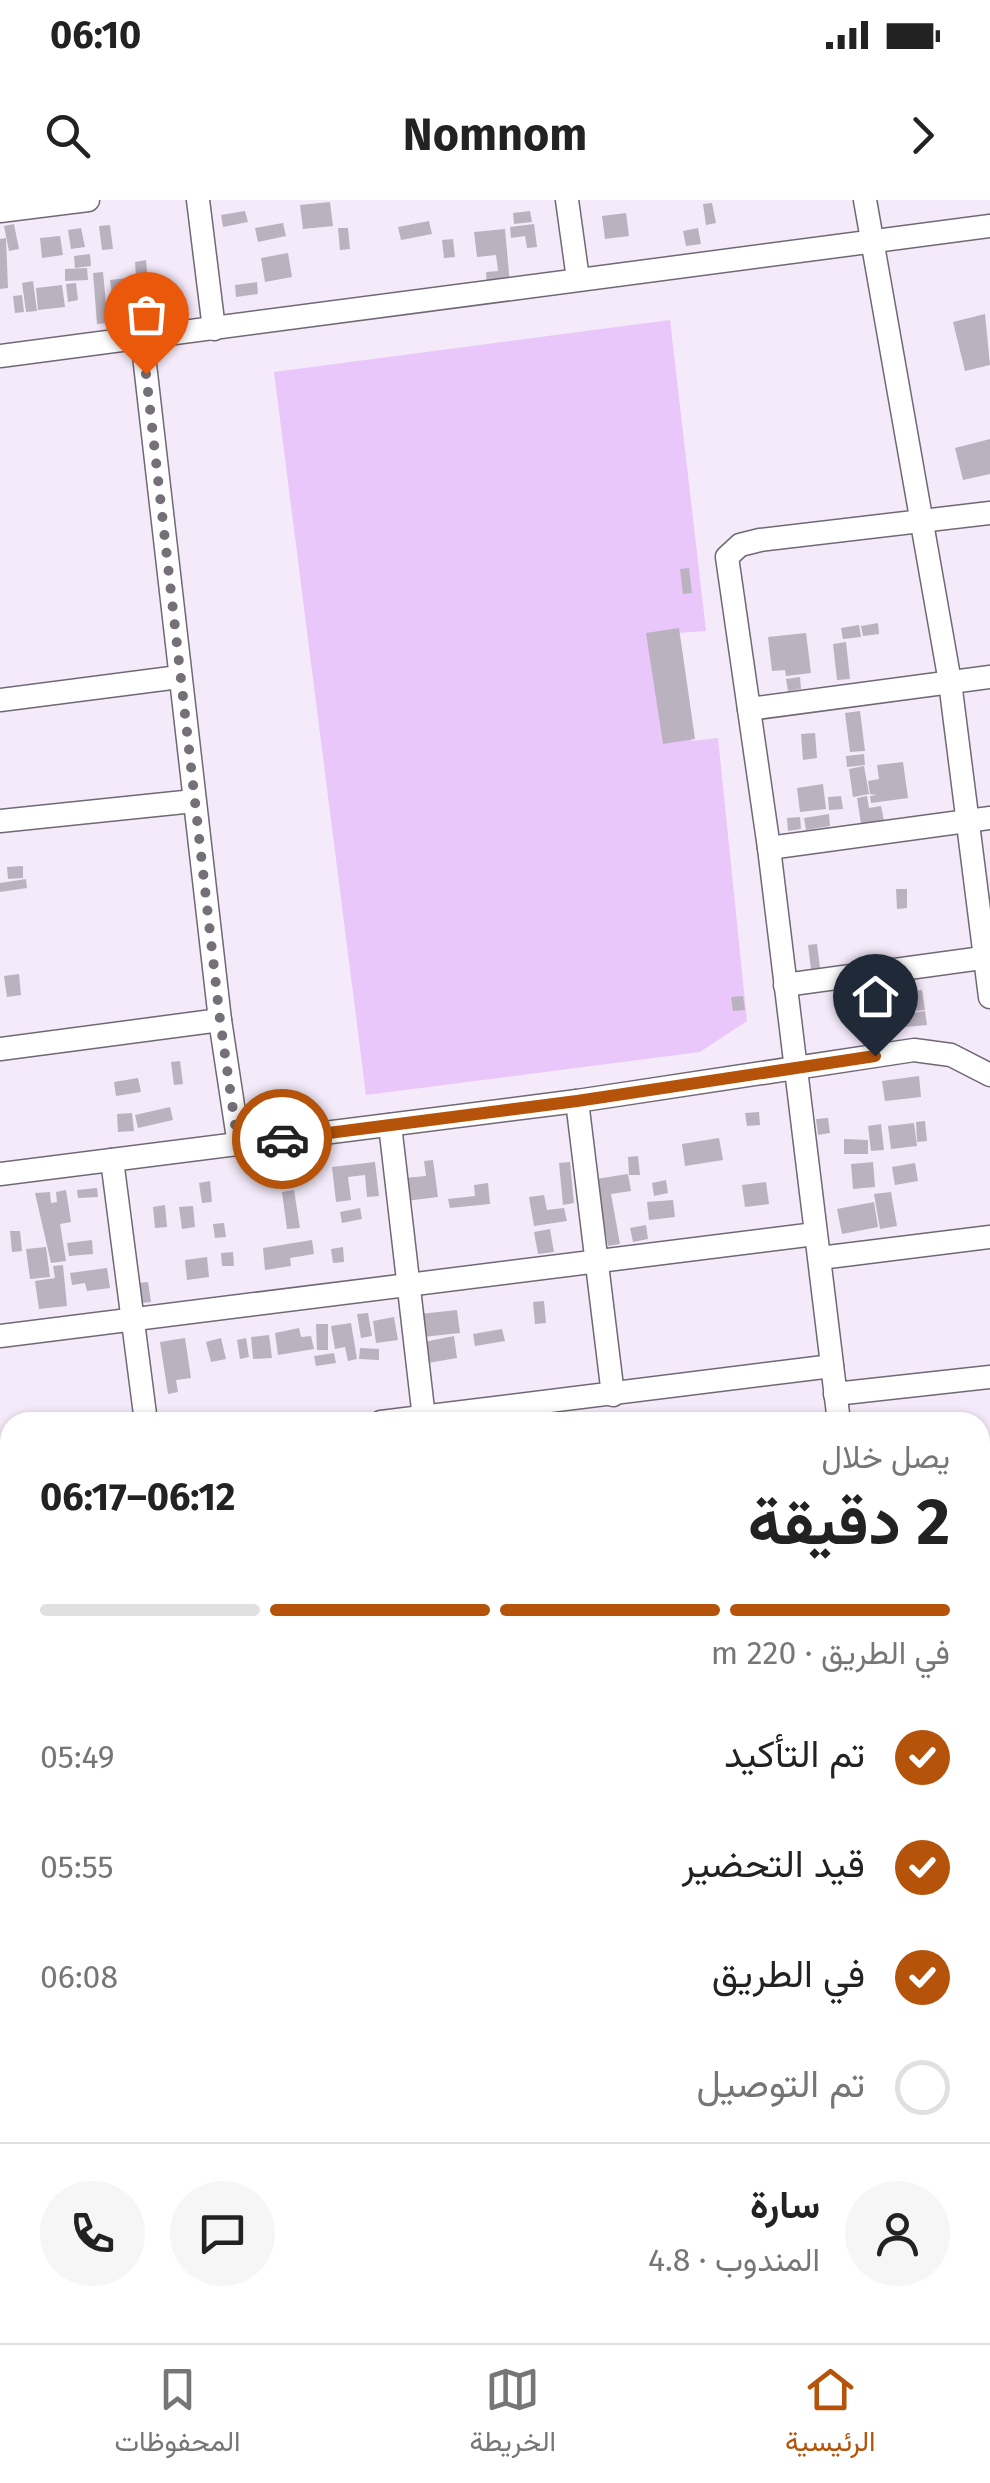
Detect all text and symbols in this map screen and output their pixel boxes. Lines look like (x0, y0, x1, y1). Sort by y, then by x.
text: 06:10 (50, 12, 141, 58)
icon: search (40, 108, 95, 163)
text: Nomnom (403, 108, 587, 162)
icon: forward (895, 108, 950, 163)
pin (104, 272, 189, 375)
icon: bag (119, 287, 174, 342)
pin (833, 954, 918, 1057)
icon: home (848, 969, 903, 1024)
courier (232, 1089, 332, 1189)
icon: car (255, 1112, 310, 1167)
text: يصل خلال (821, 1438, 950, 1476)
text: 06:12–06:17 (40, 1474, 235, 1520)
text: 2 دقيقة (748, 1483, 950, 1561)
text: في الطريق · 220 m (711, 1634, 950, 1672)
icon: check (895, 1730, 950, 1785)
text: تم التأكيد (724, 1731, 865, 1777)
text: 05:49 (40, 1738, 115, 1776)
icon: check (895, 1840, 950, 1895)
text: قيد التحضير (682, 1841, 865, 1887)
text: 05:55 (40, 1848, 114, 1886)
icon: check (895, 1950, 950, 2005)
text: في الطريق (712, 1951, 865, 1997)
text: 06:08 (40, 1958, 118, 1996)
text: تم التوصيل (697, 2061, 865, 2107)
button: phone (40, 2181, 145, 2286)
button: chat (170, 2181, 275, 2286)
button: person (845, 2181, 950, 2286)
text: سارة (750, 2182, 820, 2228)
text: المندوب · 4.8 (648, 2241, 820, 2279)
tab: المحفوظات (114, 2362, 241, 2466)
tab: الخريطة (470, 2362, 556, 2466)
tab: الرئيسية (785, 2362, 876, 2466)

